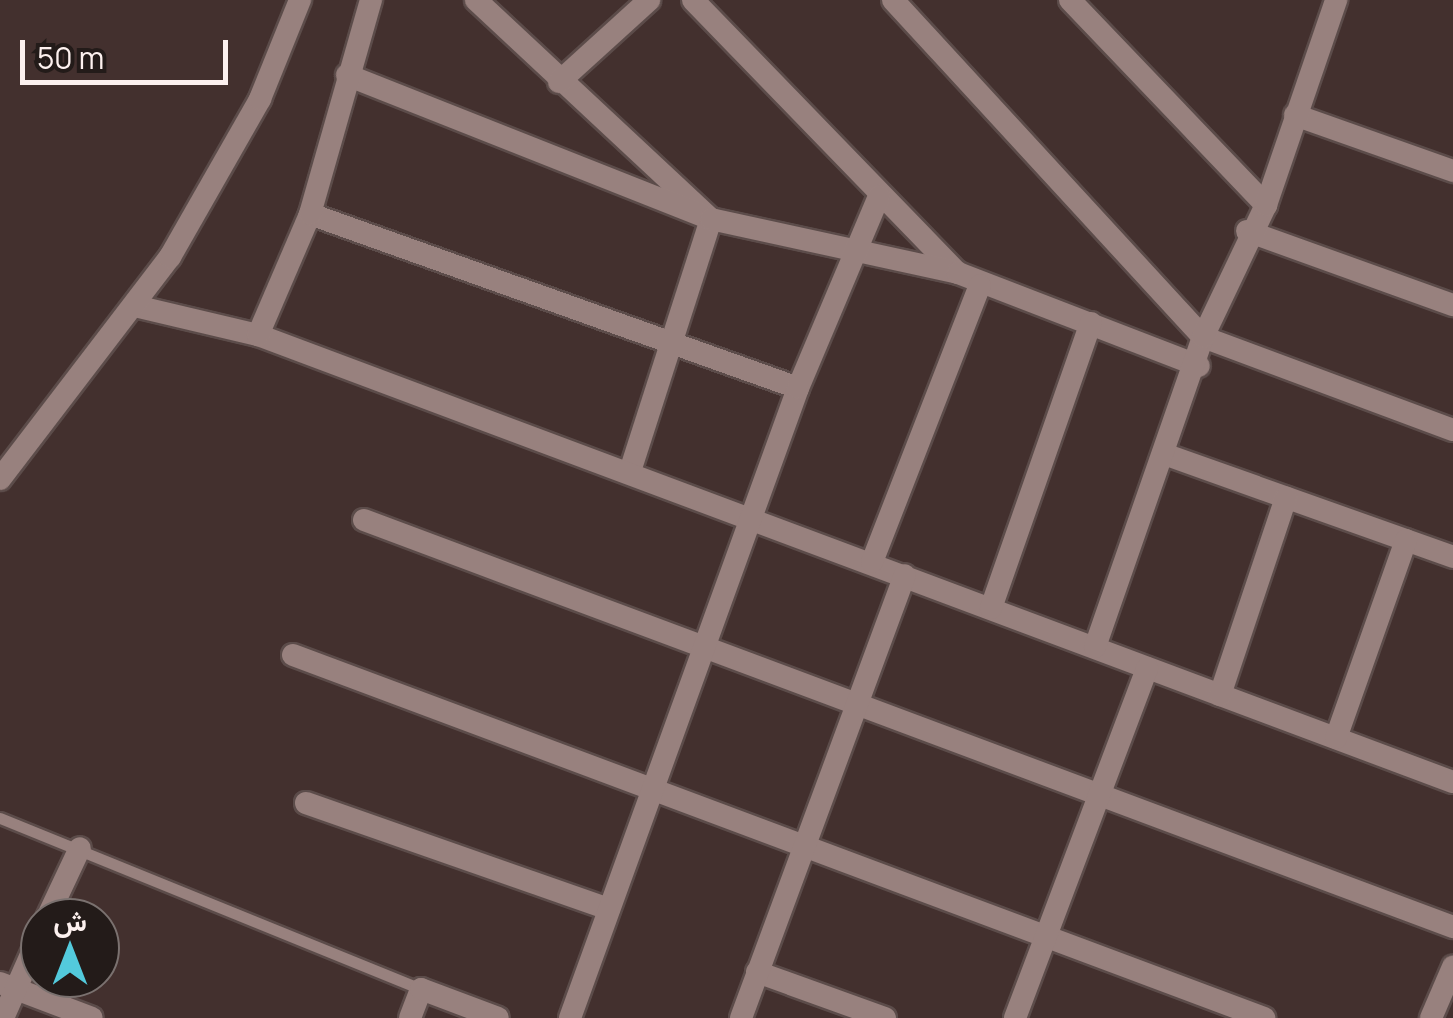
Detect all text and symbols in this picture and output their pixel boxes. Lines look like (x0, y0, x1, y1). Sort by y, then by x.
scale bar (25, 20, 232, 82)
text: 50 m (37, 37, 104, 78)
north arrow (20, 898, 120, 998)
text: ش (53, 901, 87, 939)

